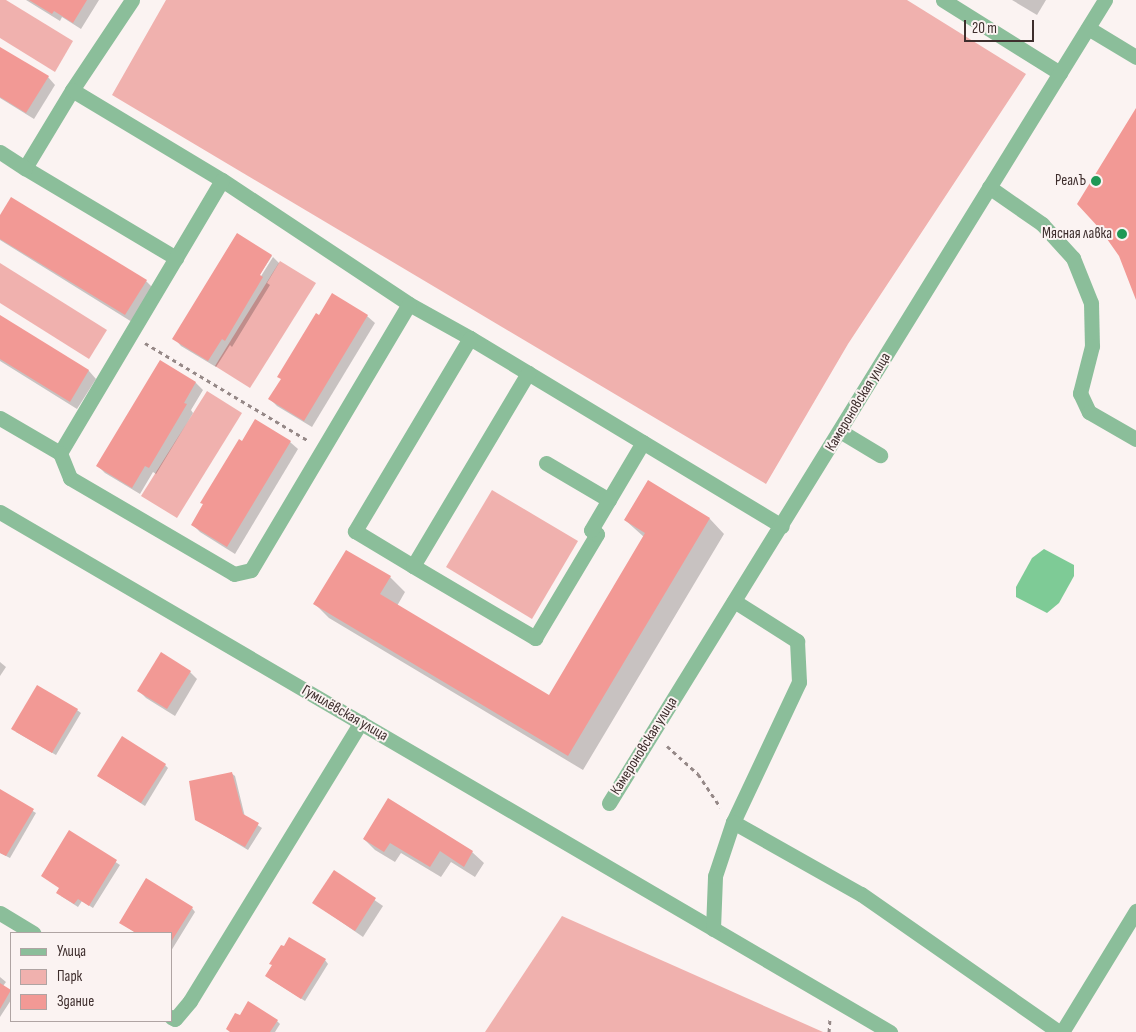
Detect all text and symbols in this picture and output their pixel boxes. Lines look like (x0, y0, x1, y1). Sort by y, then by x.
scale bar (966, 10, 1036, 42)
text: 20 m (972, 19, 997, 38)
place label: РеалЪ (1055, 172, 1086, 190)
marker: РеалЪ (1090, 175, 1102, 187)
place label: Мясная лавка (1042, 225, 1112, 243)
marker: Мясная лавка (1116, 228, 1128, 240)
street label: Камероновская улица (821, 349, 895, 455)
street label: Гумилёвская улица (299, 681, 391, 745)
street label: Камероновская улица (607, 694, 681, 798)
legend (10, 932, 172, 1022)
text: Улица (57, 942, 86, 961)
text: Парк (57, 967, 82, 986)
text: Здание (57, 992, 94, 1011)

